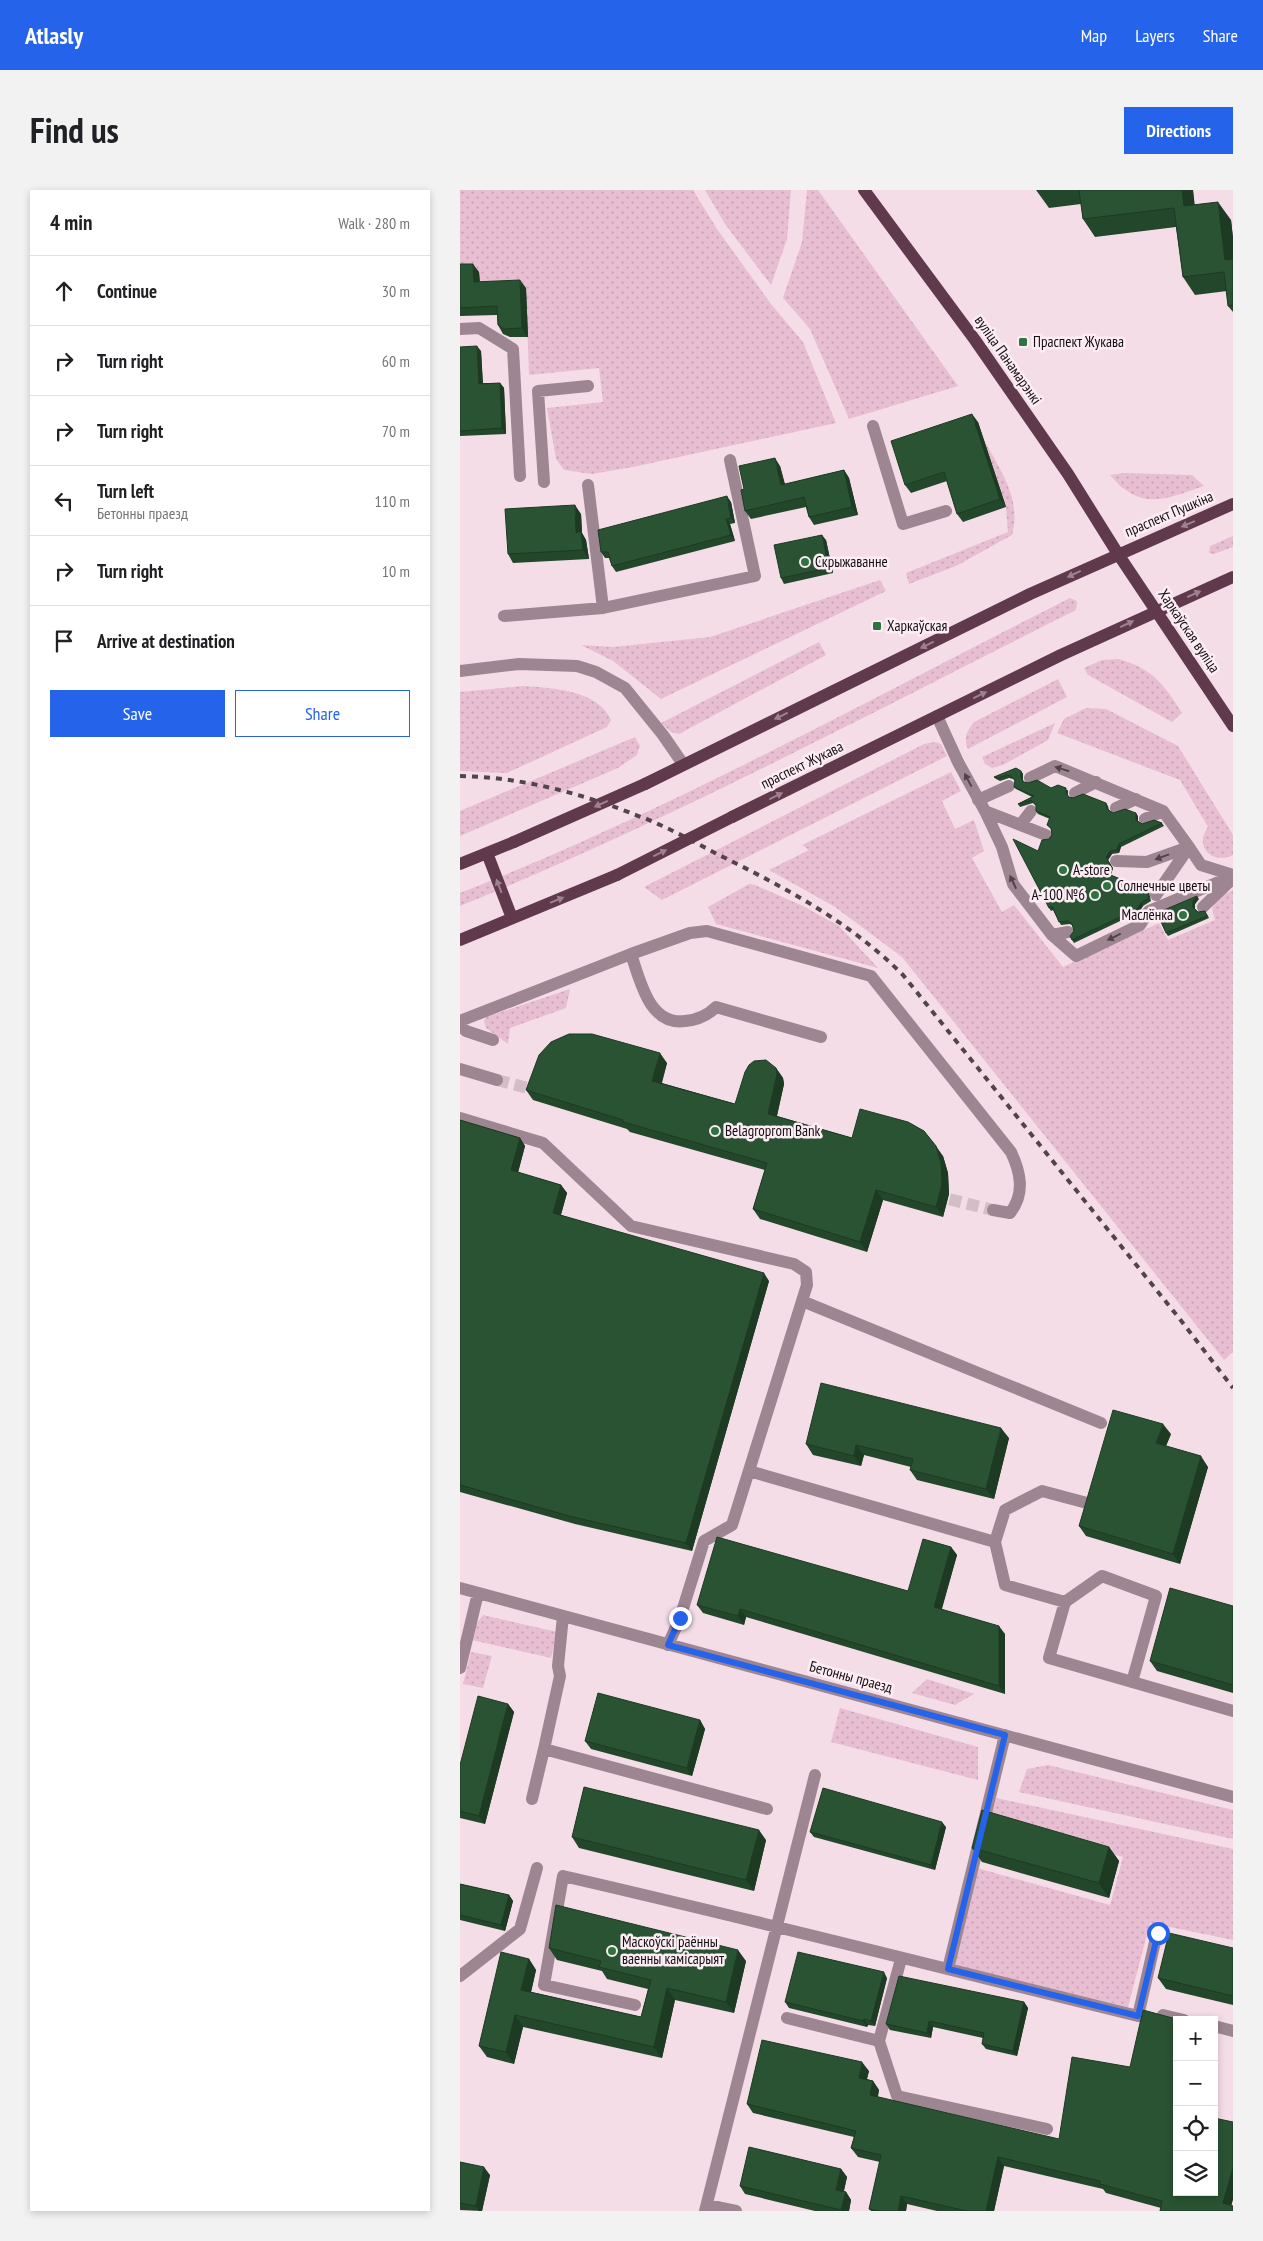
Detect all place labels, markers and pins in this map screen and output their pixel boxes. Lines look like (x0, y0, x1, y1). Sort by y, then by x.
place label: Праспект Жукава (1033, 332, 1124, 351)
marker: Праспект Жукава (1017, 336, 1029, 348)
place label: Скрыжаванне (815, 552, 888, 571)
marker: Скрыжаванне (799, 556, 811, 568)
place label: Харкаўская (887, 616, 948, 635)
marker: Харкаўская (871, 620, 883, 632)
place label: А-store (1073, 860, 1110, 879)
marker: А-store (1057, 864, 1069, 876)
place label: Солнечные цветы (1117, 876, 1210, 895)
marker: Солнечные цветы (1101, 880, 1113, 892)
place label: А-100 №6 (1031, 885, 1085, 904)
marker: А-100 №6 (1089, 889, 1101, 901)
place label: Маслёнка (1122, 905, 1173, 924)
marker: Маслёнка (1177, 909, 1189, 921)
place label: Belagroprom Bank (725, 1121, 821, 1140)
marker: Belagroprom Bank (709, 1125, 721, 1137)
place label: Маскоўскі раённы ваенны камісарыят (622, 1932, 724, 1968)
marker: Маскоўскі раённы ваенны камісарыят (606, 1945, 618, 1957)

